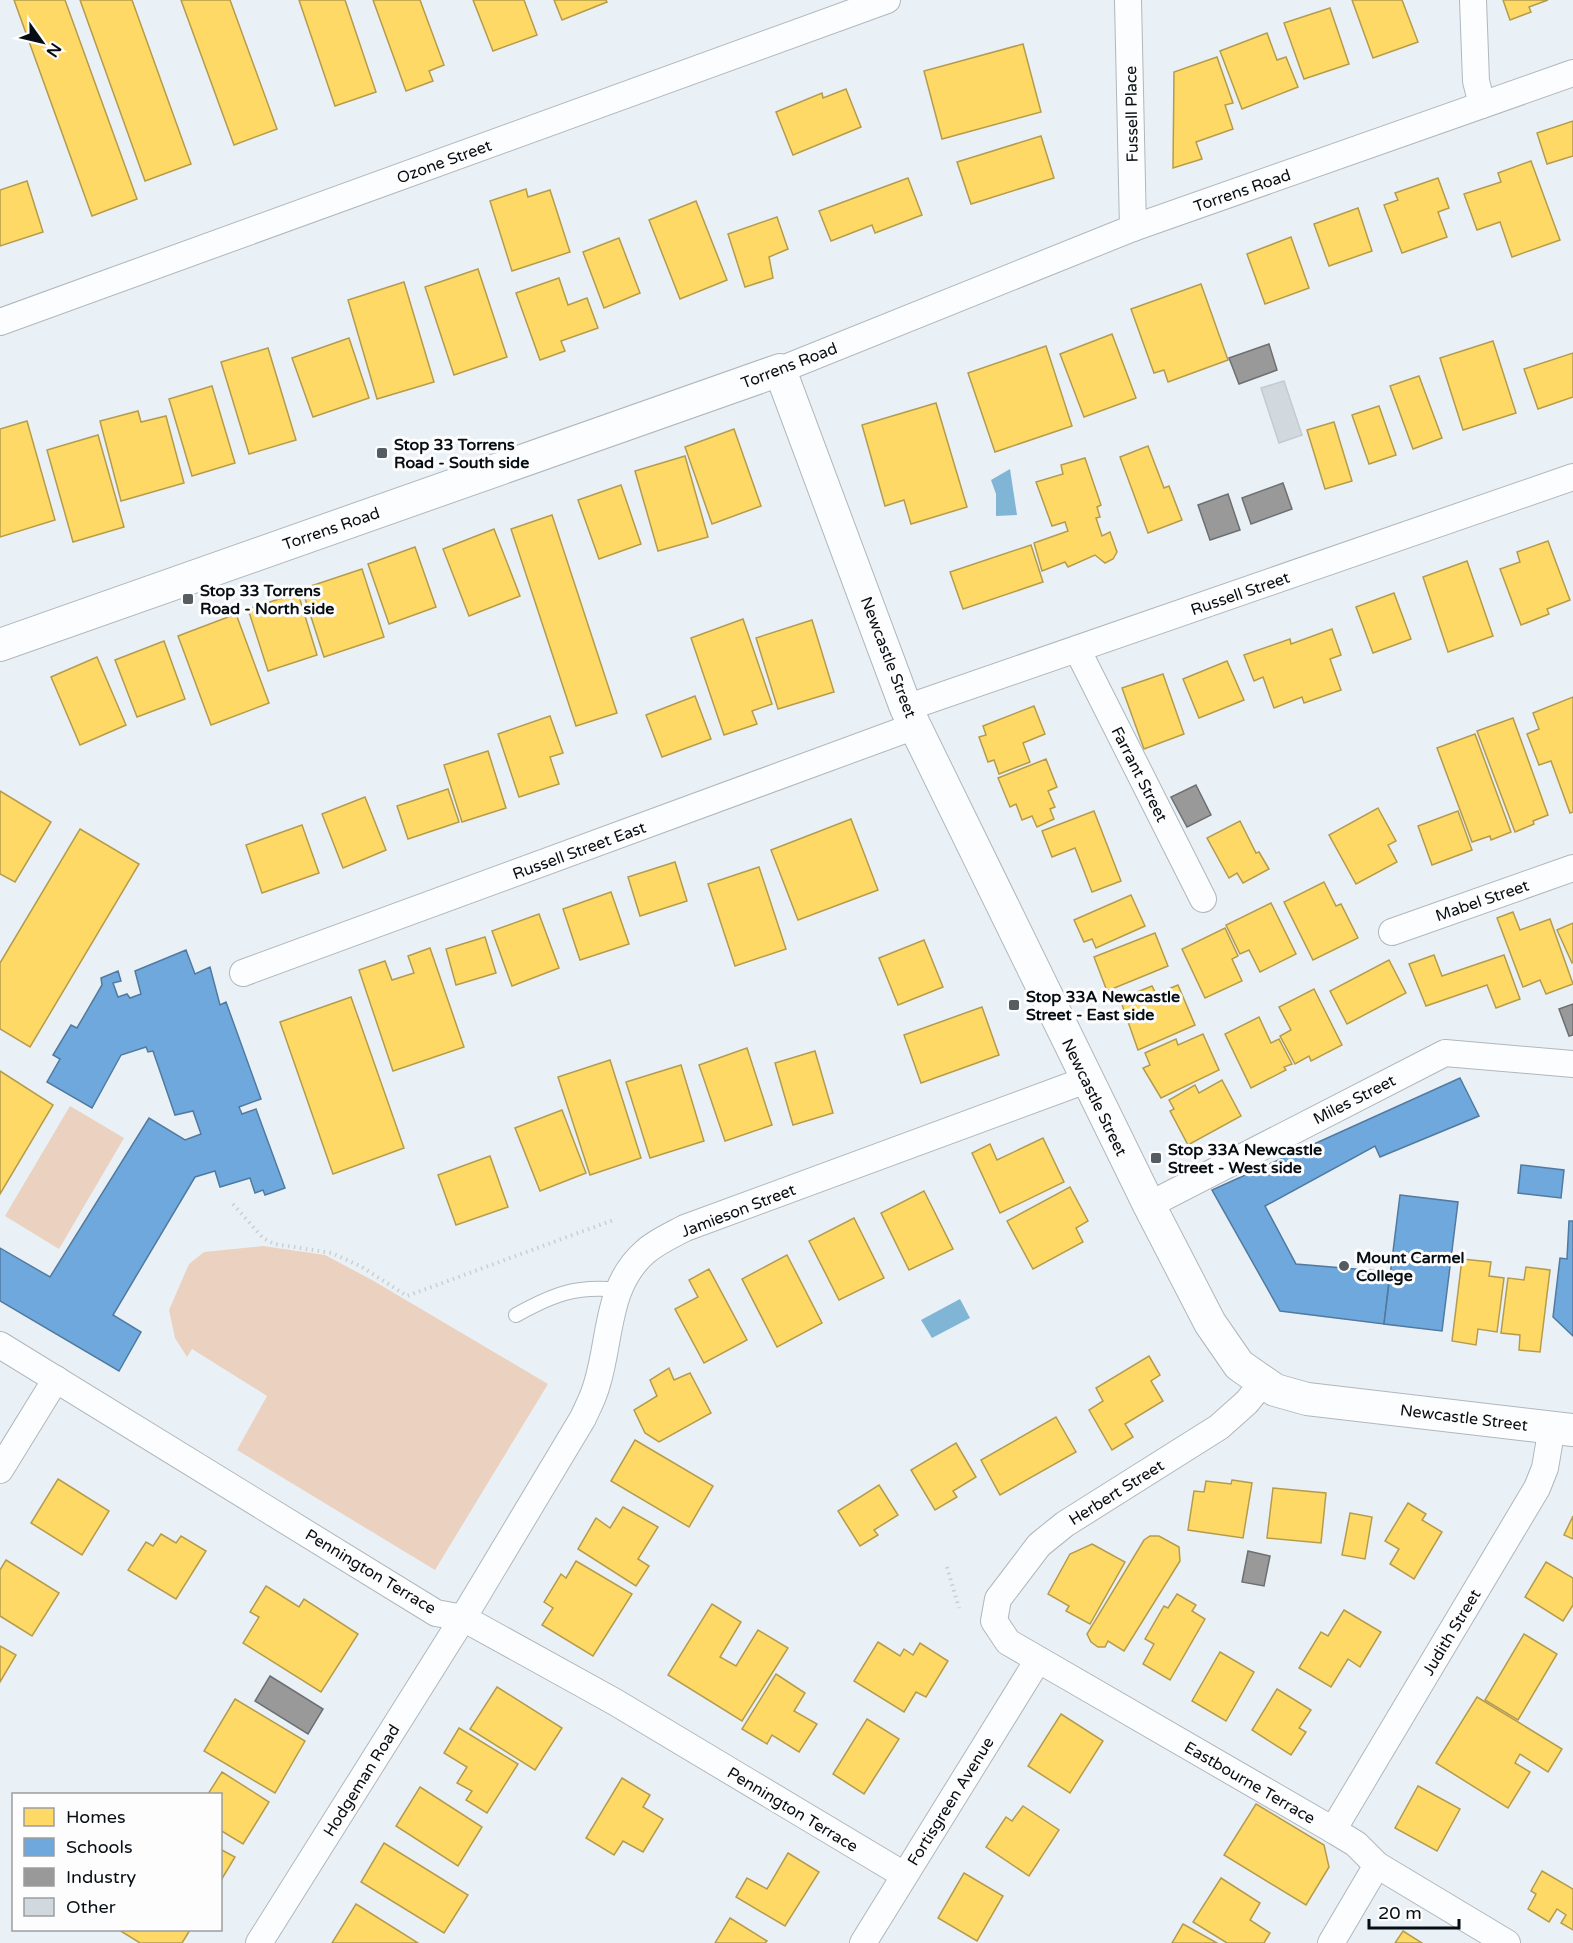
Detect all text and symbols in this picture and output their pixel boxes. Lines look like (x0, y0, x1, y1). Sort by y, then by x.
north arrow (12, 12, 72, 72)
text: N (42, 39, 65, 61)
street label: Fussell Place (1121, 66, 1143, 162)
street label: Ozone Street (394, 136, 494, 188)
street label: Torrens Road (1191, 165, 1293, 217)
street label: Torrens Road (738, 338, 840, 393)
place label: Stop 33 Torrens Road - South side (394, 435, 529, 473)
marker: Stop 33 Torrens Road - South side (375, 446, 389, 460)
street label: Torrens Road (280, 503, 382, 555)
street label: Russell Street (1188, 568, 1292, 620)
place label: Stop 33 Torrens Road - North side (200, 581, 334, 619)
marker: Stop 33 Torrens Road - North side (181, 592, 195, 606)
street label: Newcastle Street (856, 594, 920, 721)
street label: Farrant Street (1107, 723, 1172, 825)
street label: Russell Street East (510, 818, 649, 884)
street label: Mabel Street (1433, 876, 1532, 926)
place label: Stop 33A Newcastle Street - East side (1026, 987, 1180, 1025)
marker: Stop 33A Newcastle Street - East side (1007, 998, 1021, 1012)
street label: Newcastle Street (1057, 1035, 1131, 1159)
street label: Miles Street (1310, 1071, 1399, 1129)
place label: Stop 33A Newcastle Street - West side (1168, 1140, 1322, 1178)
marker: Stop 33A Newcastle Street - West side (1149, 1151, 1163, 1165)
street label: Jamieson Street (678, 1180, 799, 1242)
place label: Mount Carmel College (1356, 1248, 1465, 1286)
marker: Mount Carmel College (1337, 1259, 1351, 1273)
street label: Newcastle Street (1399, 1400, 1529, 1436)
street label: Herbert Street (1065, 1456, 1168, 1530)
street label: Pennington Terrace (301, 1525, 440, 1619)
street label: Judith Street (1418, 1586, 1485, 1679)
street label: Hodgeman Road (319, 1721, 404, 1840)
street label: Fortisgreen Avenue (903, 1733, 999, 1870)
street label: Eastbourne Terrace (1180, 1737, 1319, 1829)
street label: Pennington Terrace (723, 1763, 862, 1857)
legend (12, 1793, 222, 1931)
text: Homes (66, 1806, 126, 1828)
text: Schools (66, 1836, 133, 1858)
text: Industry (66, 1866, 137, 1888)
scale bar (1369, 1892, 1459, 1930)
text: Other (66, 1896, 116, 1918)
text: 20 m (1378, 1902, 1422, 1924)

